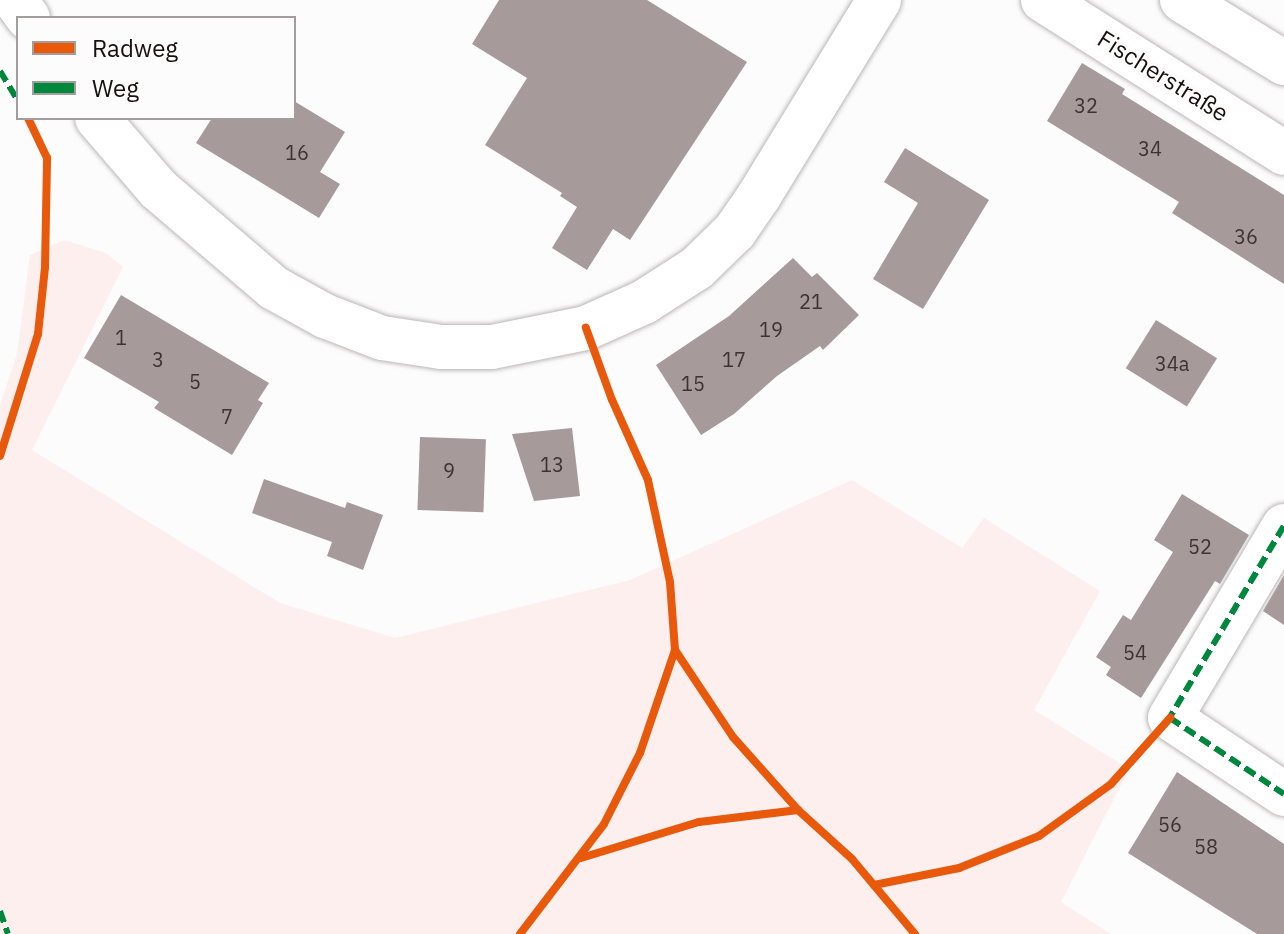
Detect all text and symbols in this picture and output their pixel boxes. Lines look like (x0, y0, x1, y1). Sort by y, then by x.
legend (16, 16, 296, 120)
street label: Fischerstraße (1092, 24, 1234, 128)
text: Radweg (92, 32, 178, 64)
text: Weg (92, 72, 139, 104)
house number: 32 (1074, 93, 1098, 117)
house number: 34 (1138, 136, 1162, 160)
house number: 16 (285, 140, 309, 164)
house number: 36 (1234, 224, 1258, 248)
house number: 21 (799, 289, 823, 313)
house number: 19 (759, 317, 783, 341)
house number: 1 (115, 325, 127, 349)
house number: 3 (152, 347, 164, 371)
house number: 17 (722, 347, 746, 371)
house number: 34a (1155, 351, 1189, 375)
house number: 5 (189, 369, 201, 393)
house number: 15 (681, 371, 705, 395)
house number: 7 (221, 404, 233, 428)
house number: 13 (540, 452, 564, 476)
house number: 9 (443, 458, 455, 482)
house number: 52 (1188, 534, 1212, 558)
house number: 54 (1123, 640, 1147, 664)
house number: 56 (1158, 812, 1182, 836)
house number: 58 (1194, 834, 1218, 858)

